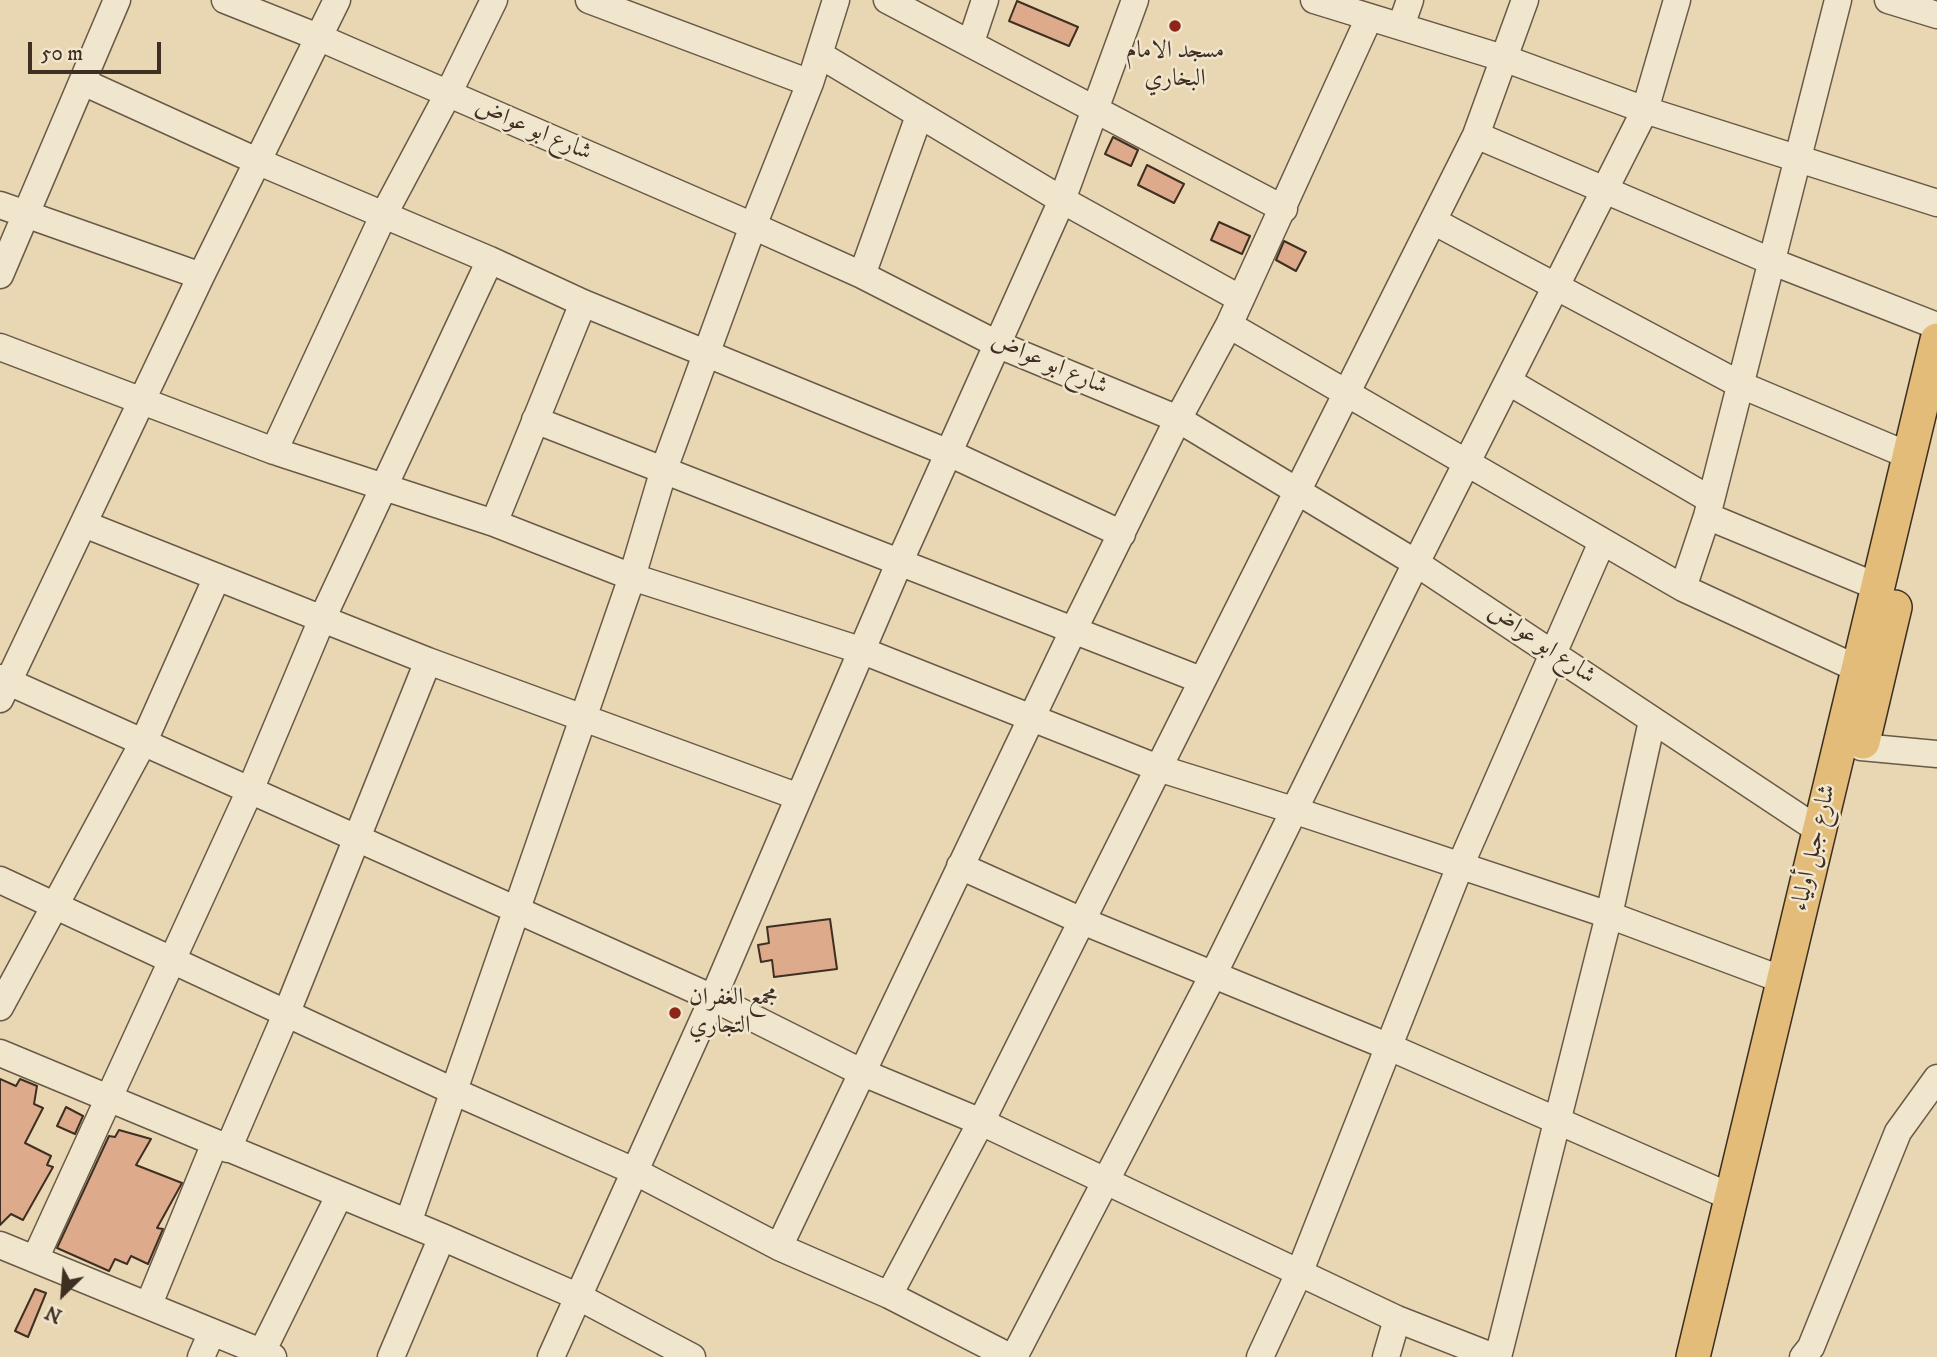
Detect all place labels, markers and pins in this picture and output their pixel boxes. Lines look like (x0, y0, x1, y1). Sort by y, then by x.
marker: مسجد الامام البخاري (1167, 18, 1183, 34)
place label: مسجد الامام البخاري (1126, 38, 1224, 94)
place label: مجمع الغفران التجاري (689, 985, 778, 1041)
marker: مجمع الغفران التجاري (667, 1005, 683, 1021)

